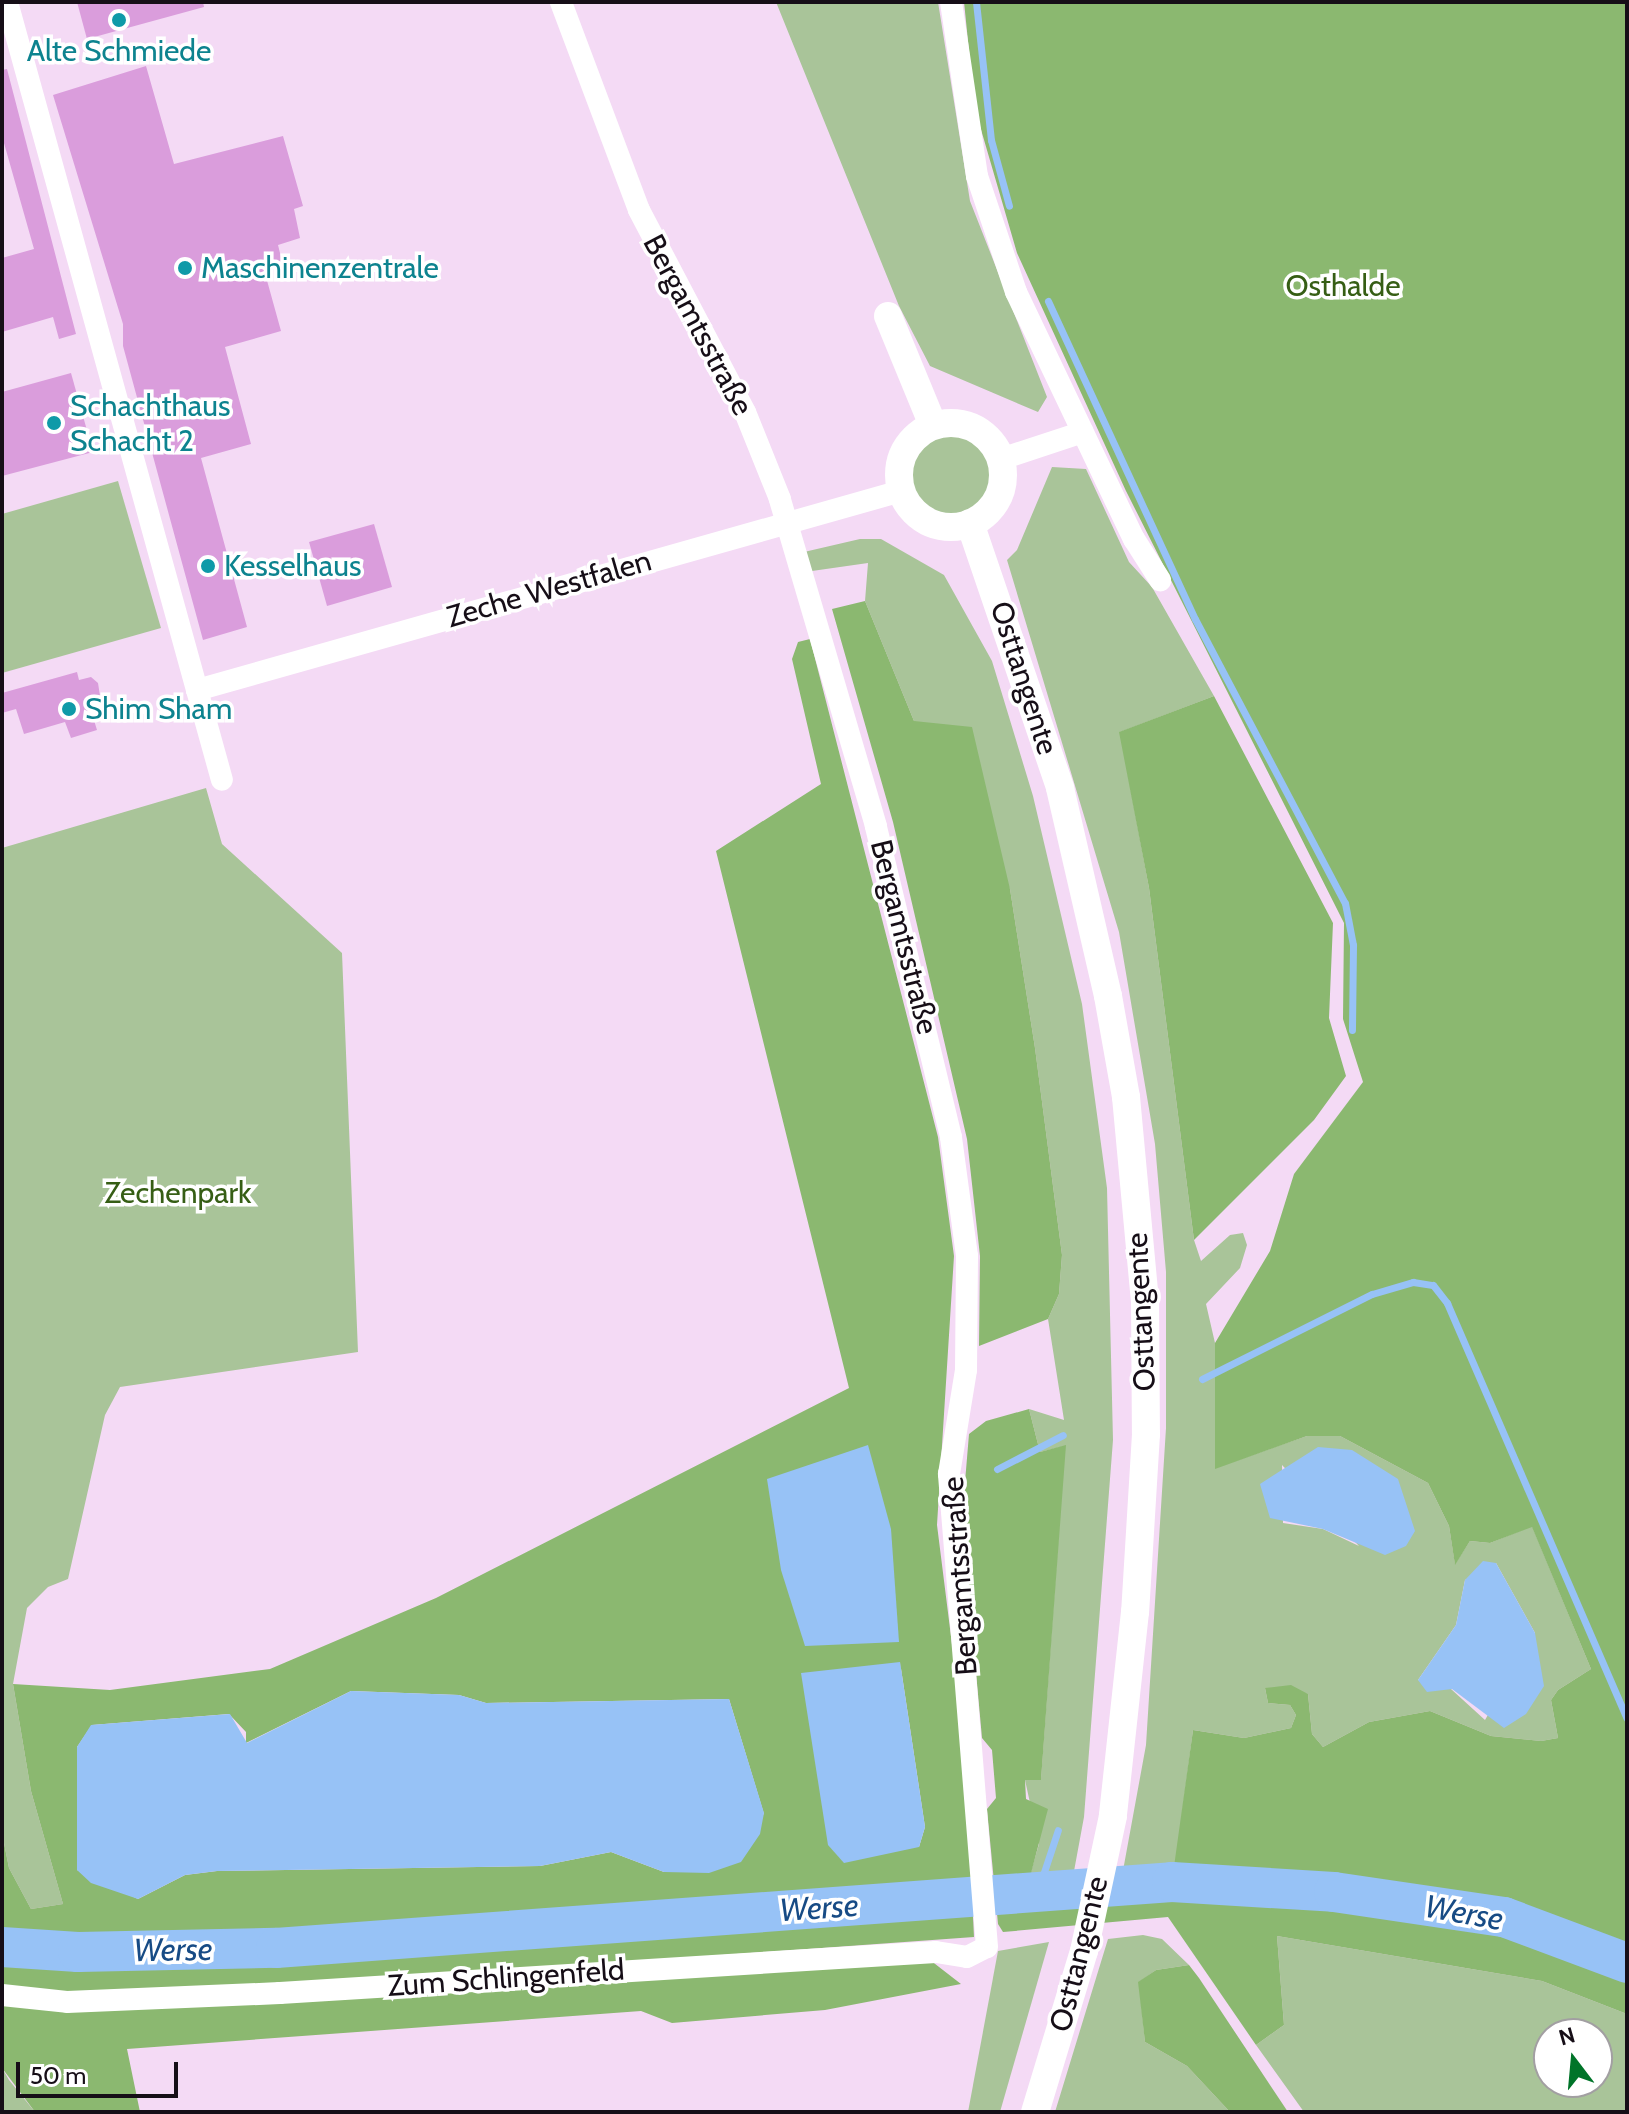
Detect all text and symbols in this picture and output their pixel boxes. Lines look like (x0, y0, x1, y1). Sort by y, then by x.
marker: Alte Schmiede (110, 11, 128, 29)
place label: Alte Schmiede (27, 33, 211, 69)
street label: Bergamtsstraße (635, 229, 761, 421)
place label: Maschinenzentrale (201, 250, 439, 286)
marker: Maschinenzentrale (176, 259, 194, 277)
park label: Osthalde (1285, 268, 1401, 304)
place label: Schachthaus Schacht 2 (70, 388, 230, 458)
marker: Schachthaus Schacht 2 (45, 414, 63, 432)
street label: Zeche Westfalen (442, 543, 656, 635)
place label: Kesselhaus (224, 548, 361, 584)
marker: Kesselhaus (199, 557, 217, 575)
street label: Osttangente (982, 597, 1066, 759)
place label: Shim Sham (85, 691, 232, 727)
marker: Shim Sham (60, 700, 78, 718)
street label: Bergamtsstraße (862, 836, 946, 1038)
park label: Zechenpark (105, 1175, 251, 1211)
street label: Osttangente (1119, 1232, 1163, 1392)
street label: Bergamtsstraße (935, 1475, 985, 1677)
street label: Osttangente (1042, 1873, 1116, 2035)
water label: Werse (778, 1886, 860, 1930)
water label: Werse (1422, 1887, 1506, 1939)
water label: Werse (133, 1930, 213, 1970)
street label: Zum Schlingenfeld (386, 1952, 626, 2004)
north arrow (1533, 2018, 1613, 2098)
text: N (1556, 2021, 1578, 2051)
scale bar (20, 2046, 182, 2096)
text: 50 m (30, 2061, 86, 2090)

